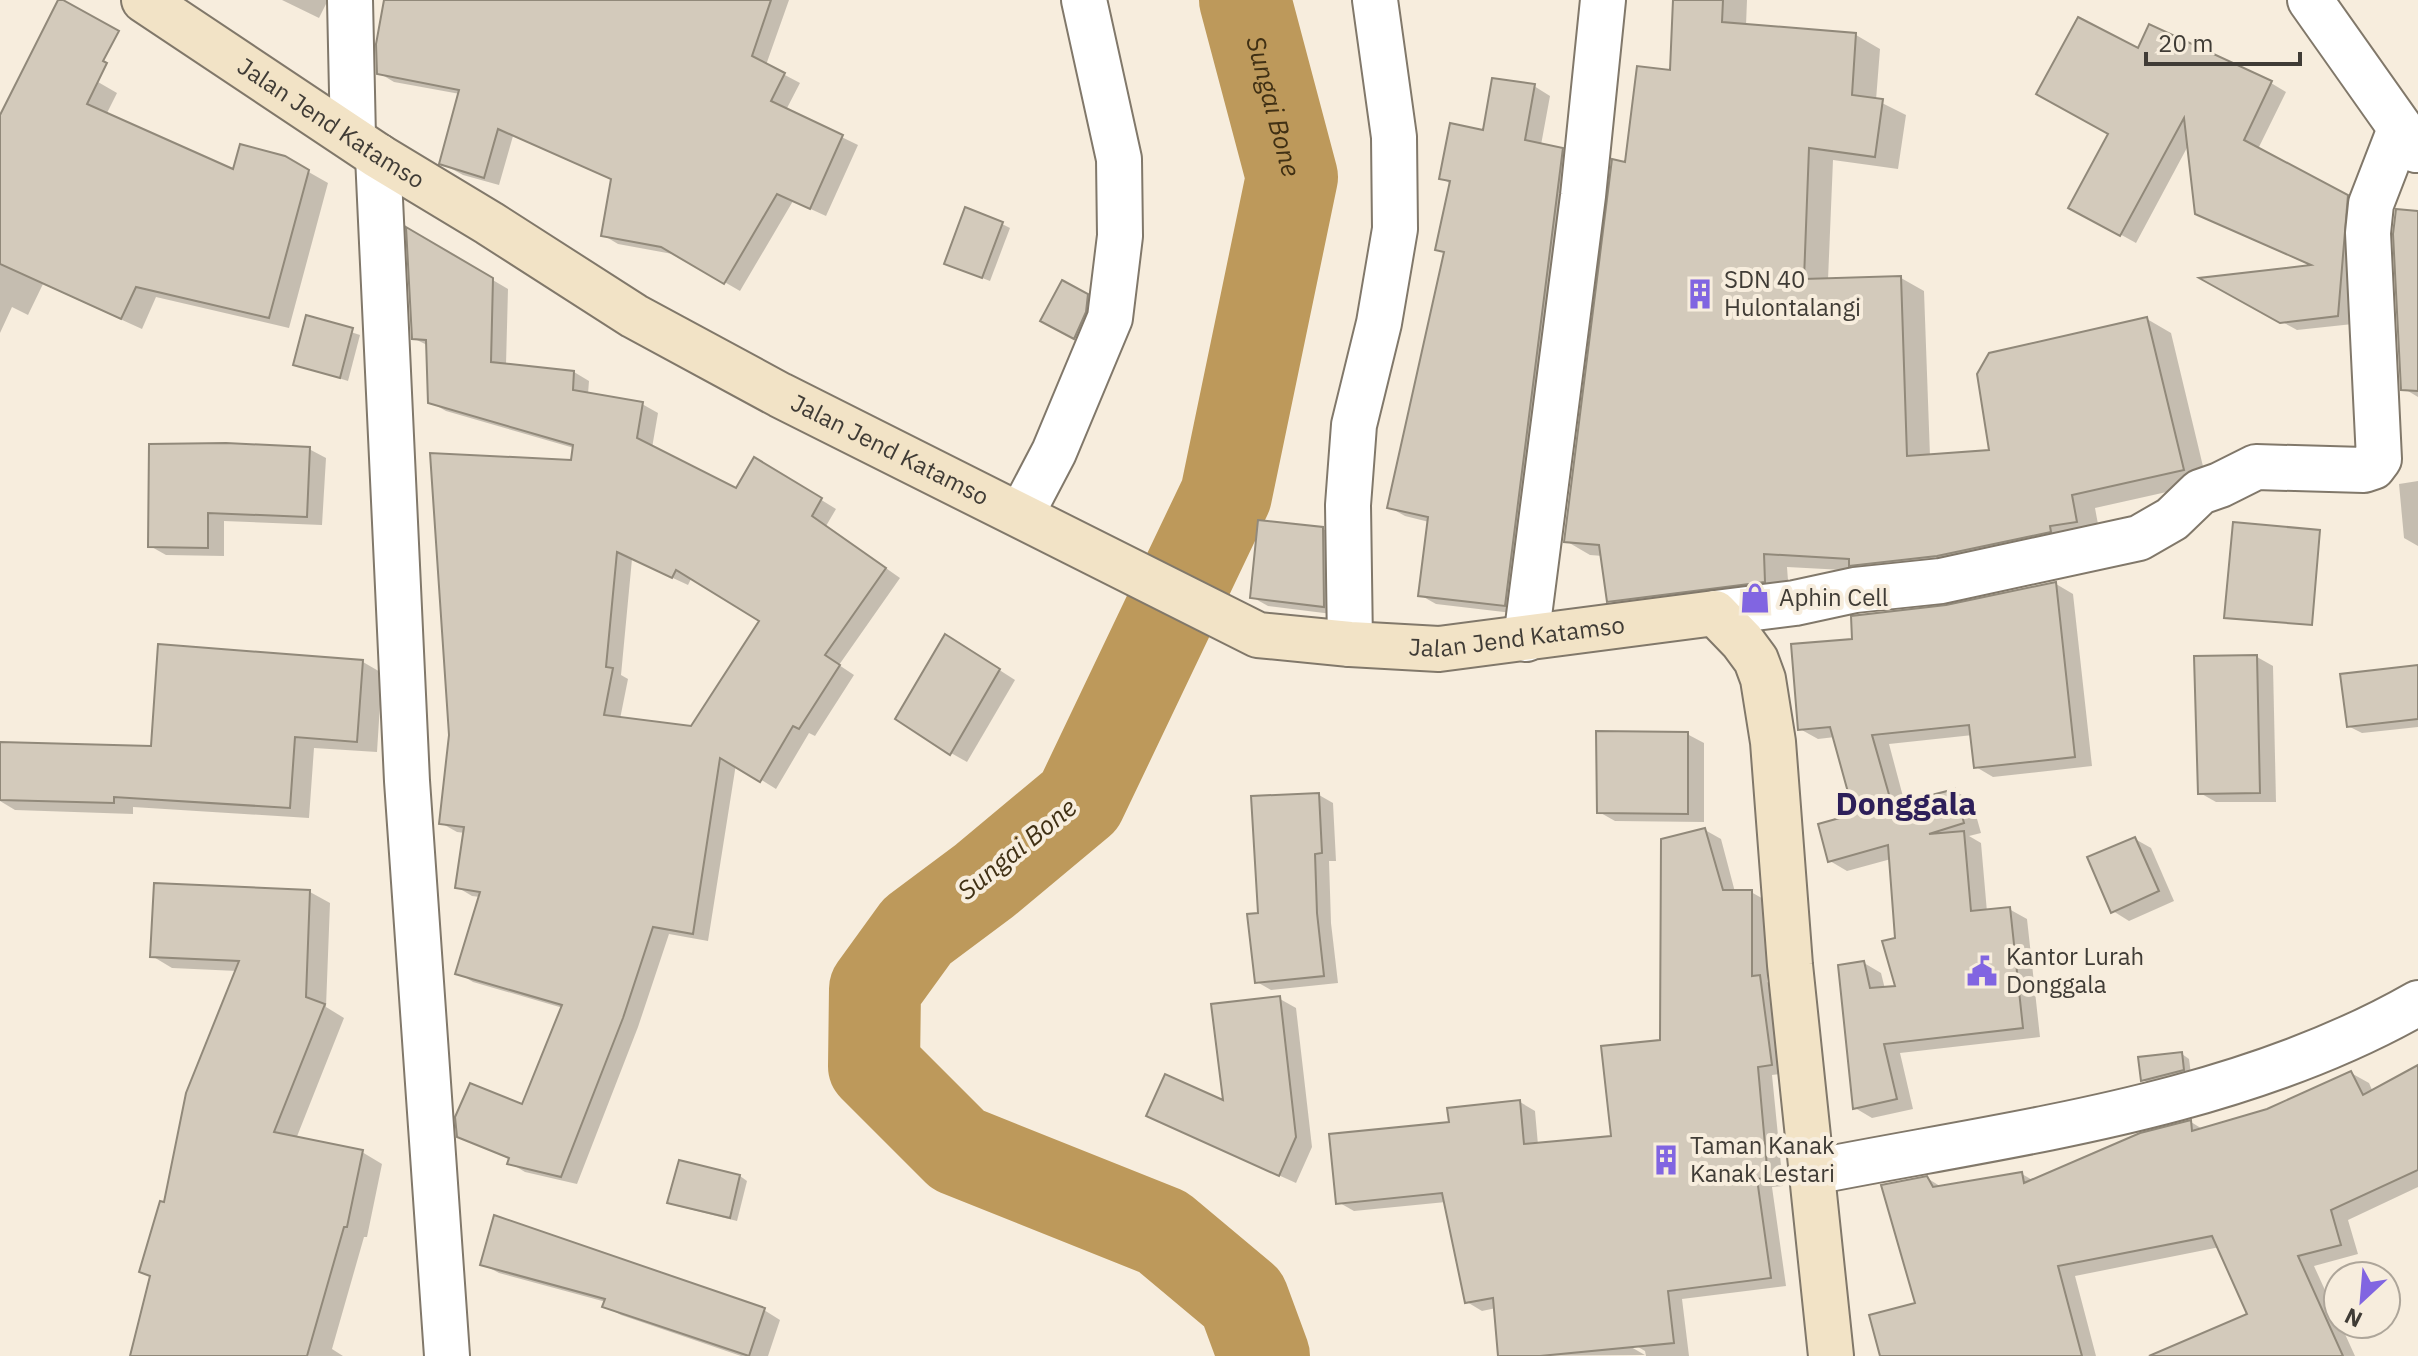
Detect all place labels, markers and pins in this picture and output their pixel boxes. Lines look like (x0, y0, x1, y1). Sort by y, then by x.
place label: SDN 40 Hulontalangi (1724, 263, 1861, 323)
building icon: SDN 40 Hulontalangi (1683, 277, 1717, 311)
shop icon: Aphin Cell (1738, 581, 1772, 615)
place label: Aphin Cell (1779, 581, 1888, 613)
place label: Kantor Lurah Donggala (2006, 940, 2144, 1000)
public building icon: Kantor Lurah Donggala (1965, 954, 1999, 988)
place label: Taman Kanak Kanak Lestari (1690, 1129, 1835, 1189)
building icon: Taman Kanak Kanak Lestari (1649, 1143, 1683, 1177)

